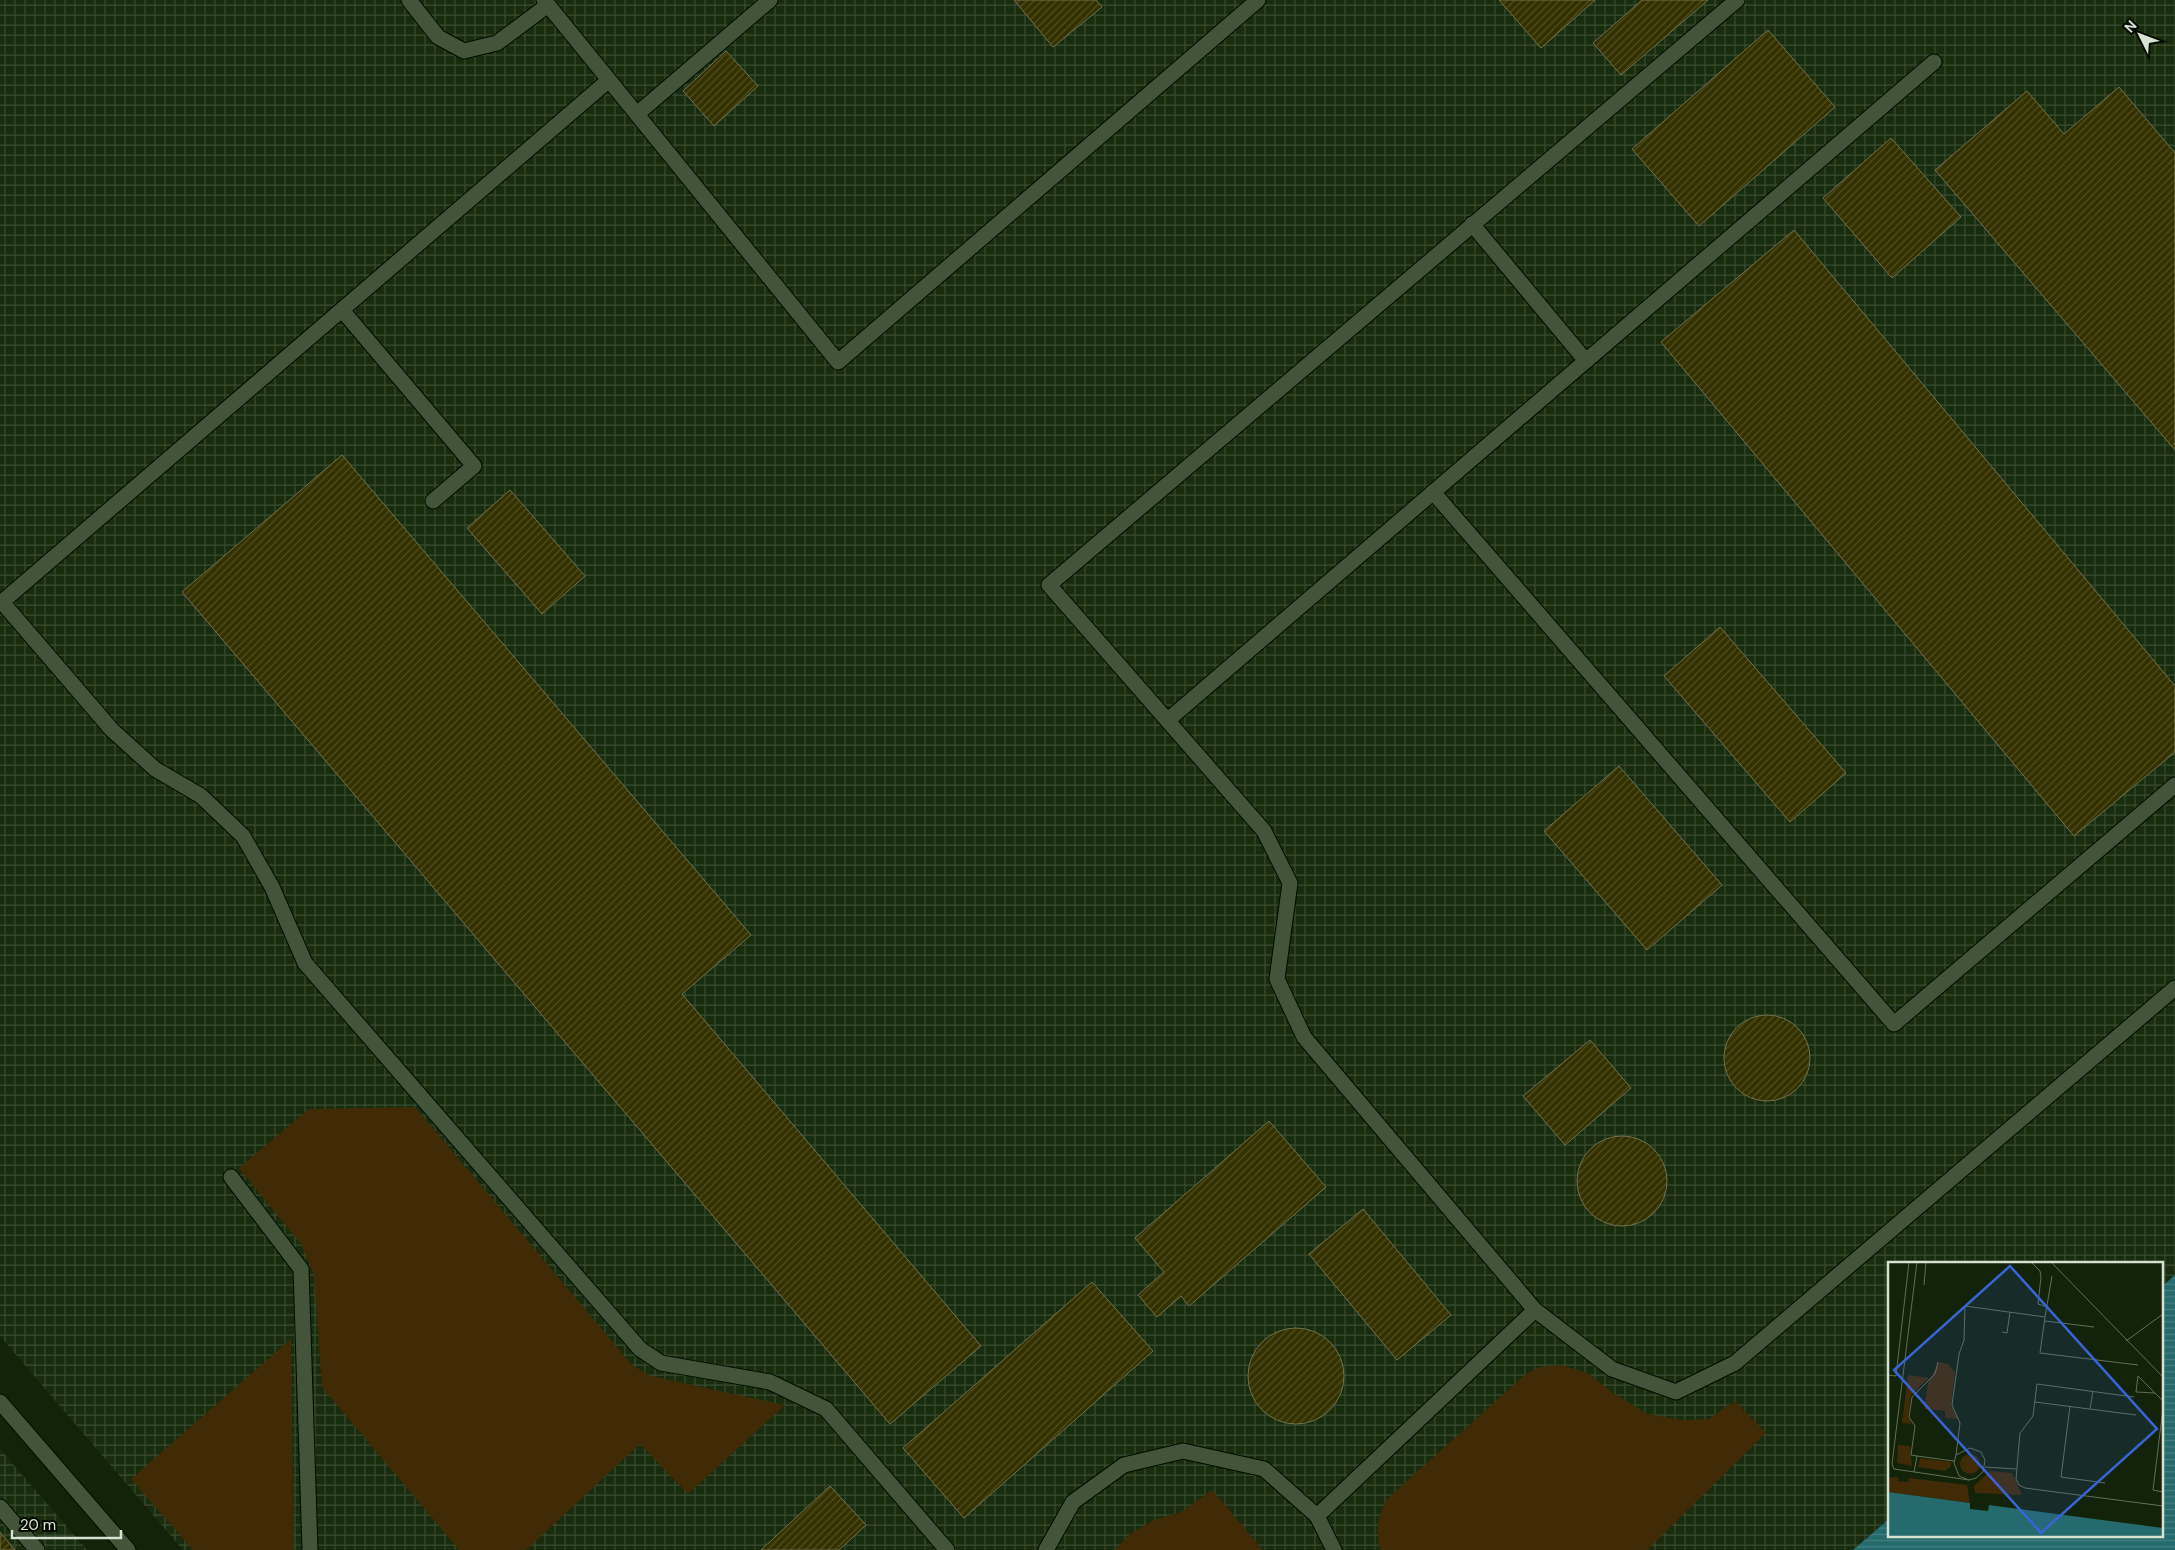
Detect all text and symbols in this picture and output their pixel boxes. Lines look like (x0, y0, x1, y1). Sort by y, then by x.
north arrow (2115, 10, 2165, 60)
text: N (2120, 16, 2140, 36)
inset map (1888, 1262, 2162, 1538)
scale bar (12, 1508, 121, 1540)
text: 20 m (20, 1515, 56, 1535)

